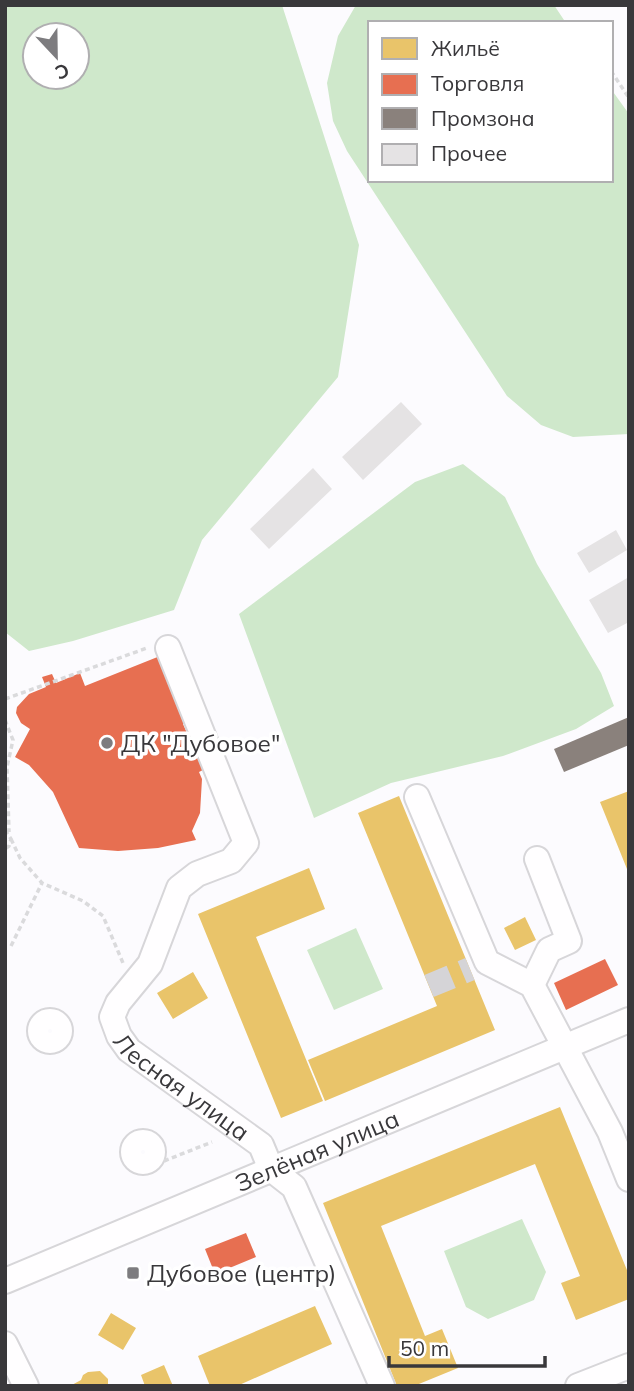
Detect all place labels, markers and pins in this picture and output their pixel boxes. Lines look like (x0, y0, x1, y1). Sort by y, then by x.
place label: ДК "Дубовое" (121, 728, 280, 758)
marker: ДК "Дубовое" (99, 735, 115, 751)
place label: Дубовое (центр) (147, 1258, 336, 1288)
marker: Дубовое (центр) (125, 1265, 141, 1281)

